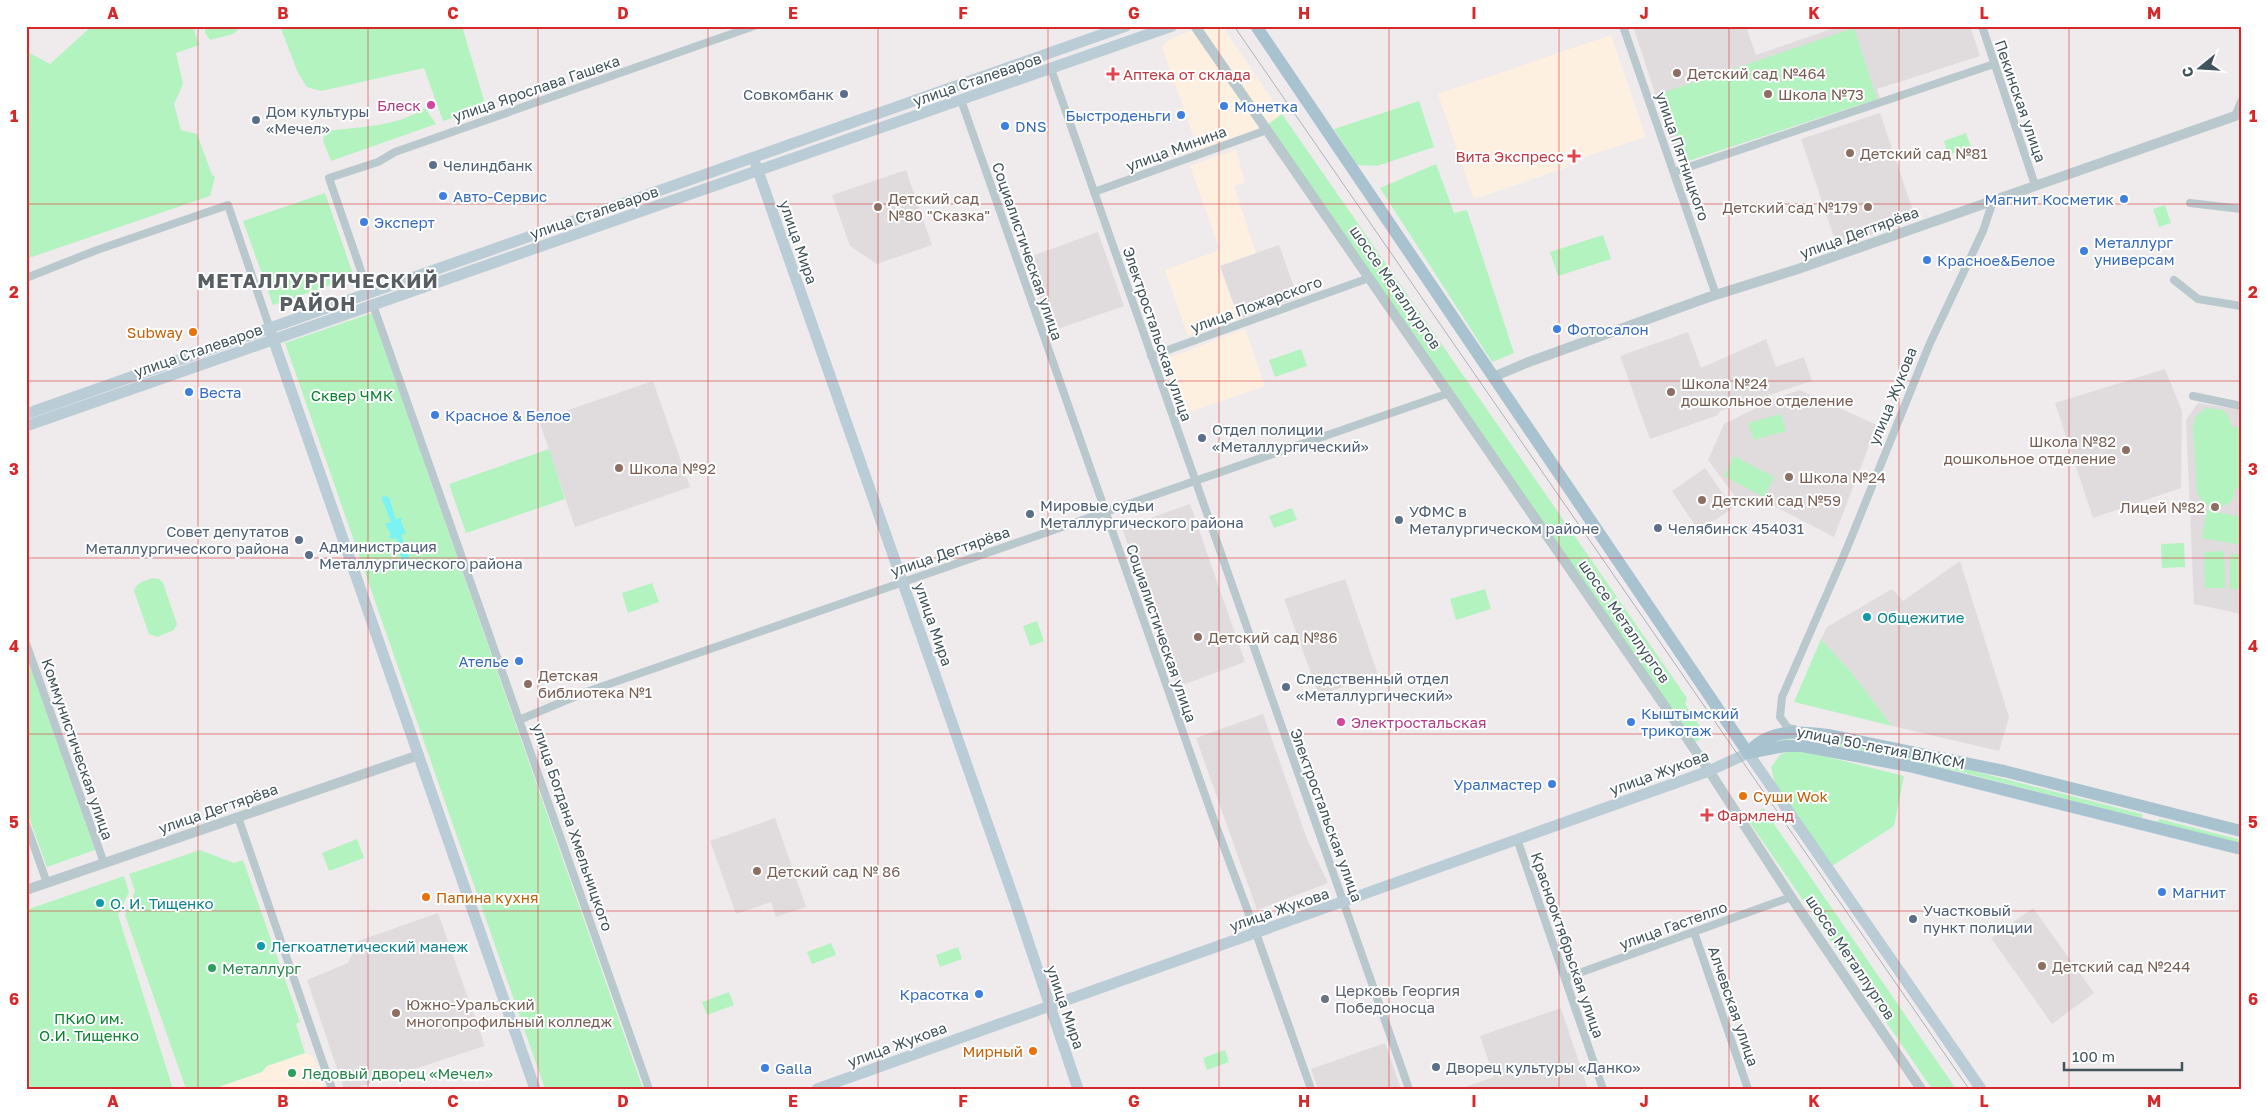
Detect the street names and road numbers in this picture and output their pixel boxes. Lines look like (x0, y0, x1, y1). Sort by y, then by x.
street label: Пекинская улица (1992, 37, 2050, 165)
street label: улица Сталеваров (910, 49, 1044, 109)
street label: улица Ярослава Гашека (450, 51, 622, 125)
street label: улица Пятницкого (1652, 89, 1714, 223)
street label: улица Минина (1123, 121, 1229, 175)
street label: Социалистическая улица (989, 160, 1067, 342)
street label: улица Сталеваров (527, 182, 661, 242)
street label: улица Мира (776, 198, 822, 286)
street label: улица Дегтярёва (1797, 202, 1921, 262)
street label: шоссе Металлургов (1347, 222, 1445, 352)
street label: Электростальская улица (1120, 244, 1196, 424)
street label: улица Пожарского (1188, 272, 1324, 336)
street label: улица Сталеваров (131, 320, 265, 380)
street label: улица Жукова (1864, 344, 1920, 448)
street label: улица Дегтярёва (888, 522, 1012, 580)
street label: Социалистическая улица (1123, 542, 1201, 724)
street label: шоссе Металлургов (1576, 556, 1674, 686)
street label: улица Мира (911, 580, 957, 668)
street label: Коммунистическая улица (38, 656, 118, 842)
street label: улица Богдана Хмельницкого (529, 721, 617, 933)
street label: улица 50-летия ВЛКСМ (1795, 722, 1967, 772)
street label: Электростальская улица (1287, 726, 1367, 904)
street label: улица Жукова (1607, 746, 1711, 798)
street label: улица Дегтярёва (156, 779, 280, 837)
street label: Краснооктябрьская улица (1528, 850, 1608, 1040)
street label: улица Жукова (1227, 884, 1331, 934)
street label: шоссе Металлургов (1803, 891, 1899, 1023)
street label: улица Гастелло (1617, 897, 1729, 953)
street label: Алчевская улица (1705, 943, 1763, 1069)
street label: улица Мира (1043, 963, 1089, 1051)
street label: улица Жукова (845, 1018, 949, 1070)

